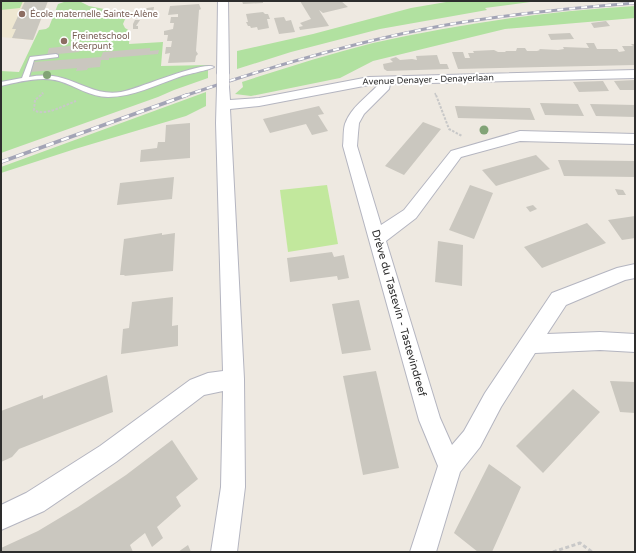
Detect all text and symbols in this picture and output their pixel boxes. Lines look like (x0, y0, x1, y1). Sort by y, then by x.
place label: École maternelle Sainte-Alène (30, 8, 158, 20)
marker: École maternelle Sainte-Alène (17, 9, 27, 19)
place label: Freinetschool Keerpunt (72, 31, 130, 52)
marker: Freinetschool Keerpunt (59, 36, 69, 46)
street label: Avenue Denayer - Denayerlaan (362, 72, 494, 88)
street label: Drève du Tastevin - Tastevindreef (369, 228, 429, 399)

